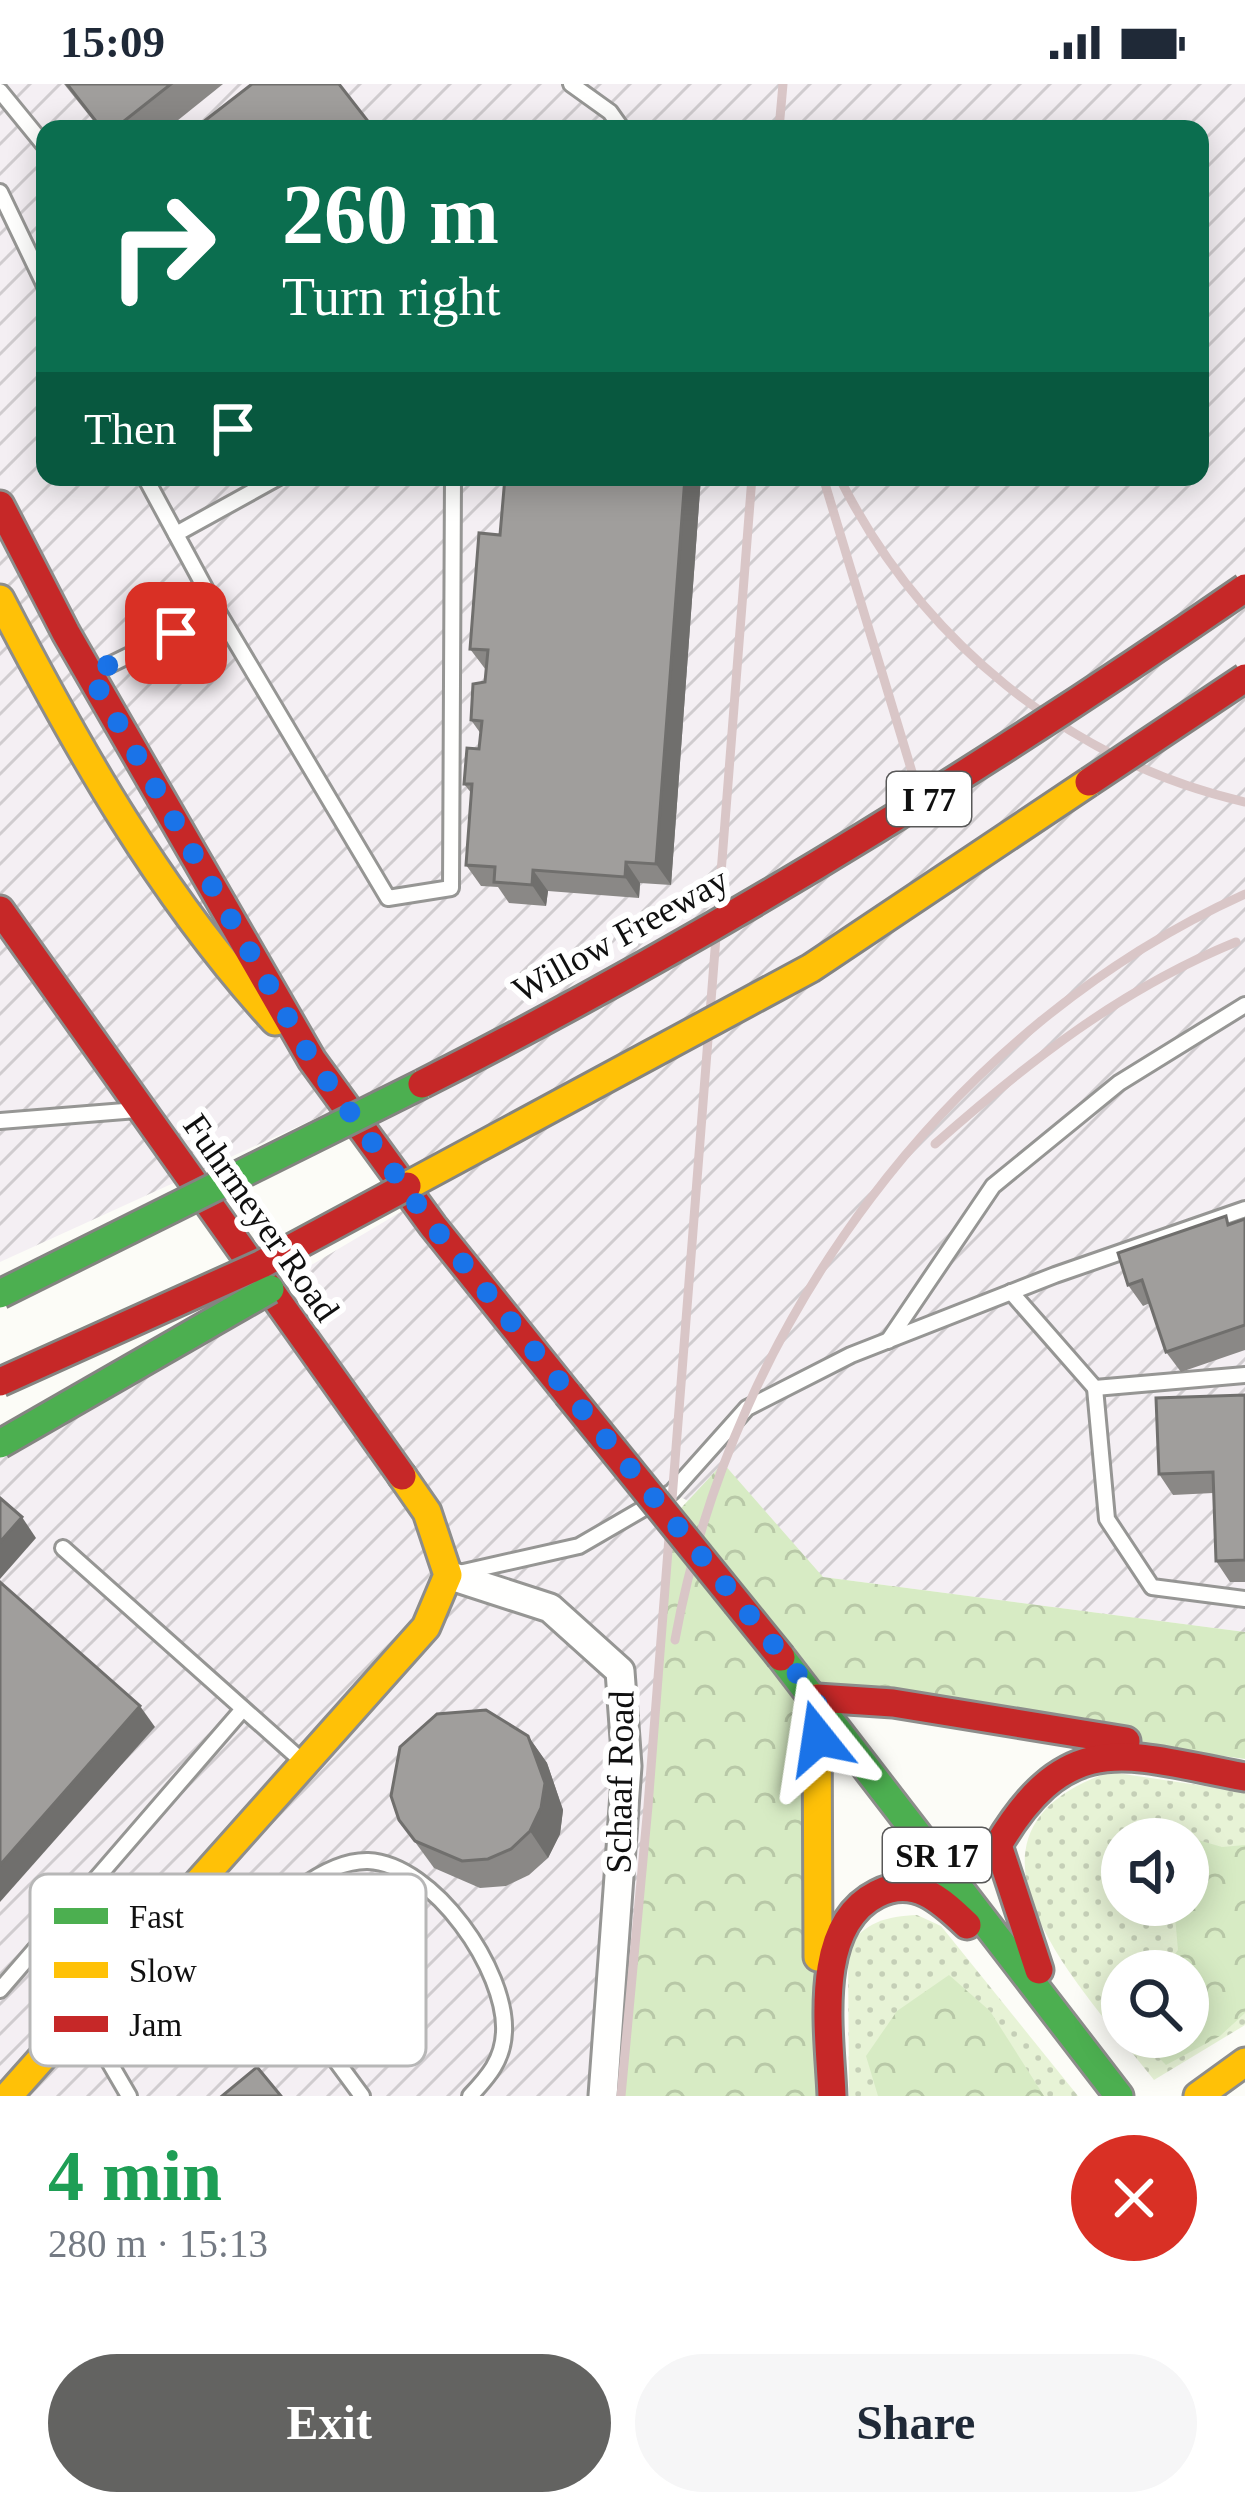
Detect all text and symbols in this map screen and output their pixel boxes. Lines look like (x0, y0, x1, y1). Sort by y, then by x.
text: 15:09 (60, 17, 165, 67)
icon: right (84, 168, 240, 324)
text: 260 m (282, 168, 499, 261)
text: Turn right (282, 267, 501, 327)
icon: arrive (200, 396, 266, 462)
text: Then (84, 404, 176, 454)
pin (125, 582, 227, 684)
icon: arrive (143, 600, 209, 666)
road number: I 77 (887, 772, 971, 826)
street label: Willow Freeway (506, 859, 735, 1010)
street label: Fuhrmeyer Road (175, 1107, 347, 1329)
position arrow (755, 1675, 881, 1801)
street label: Schaaf Road (598, 1690, 642, 1874)
map controls (1101, 1818, 1209, 2058)
button: sound (1101, 1818, 1209, 1926)
road number: SR 17 (883, 1828, 991, 1882)
legend (30, 1874, 426, 2066)
text: Fast (129, 1899, 184, 1935)
button: search (1101, 1950, 1209, 2058)
text: Slow (129, 1953, 197, 1989)
text: Jam (129, 2007, 182, 2043)
button: close (1071, 2135, 1197, 2261)
text: 4 min (48, 2136, 222, 2216)
text: 280 m · 15:13 (48, 2222, 268, 2265)
button: Exit (48, 2354, 611, 2492)
button: Share (635, 2354, 1197, 2492)

